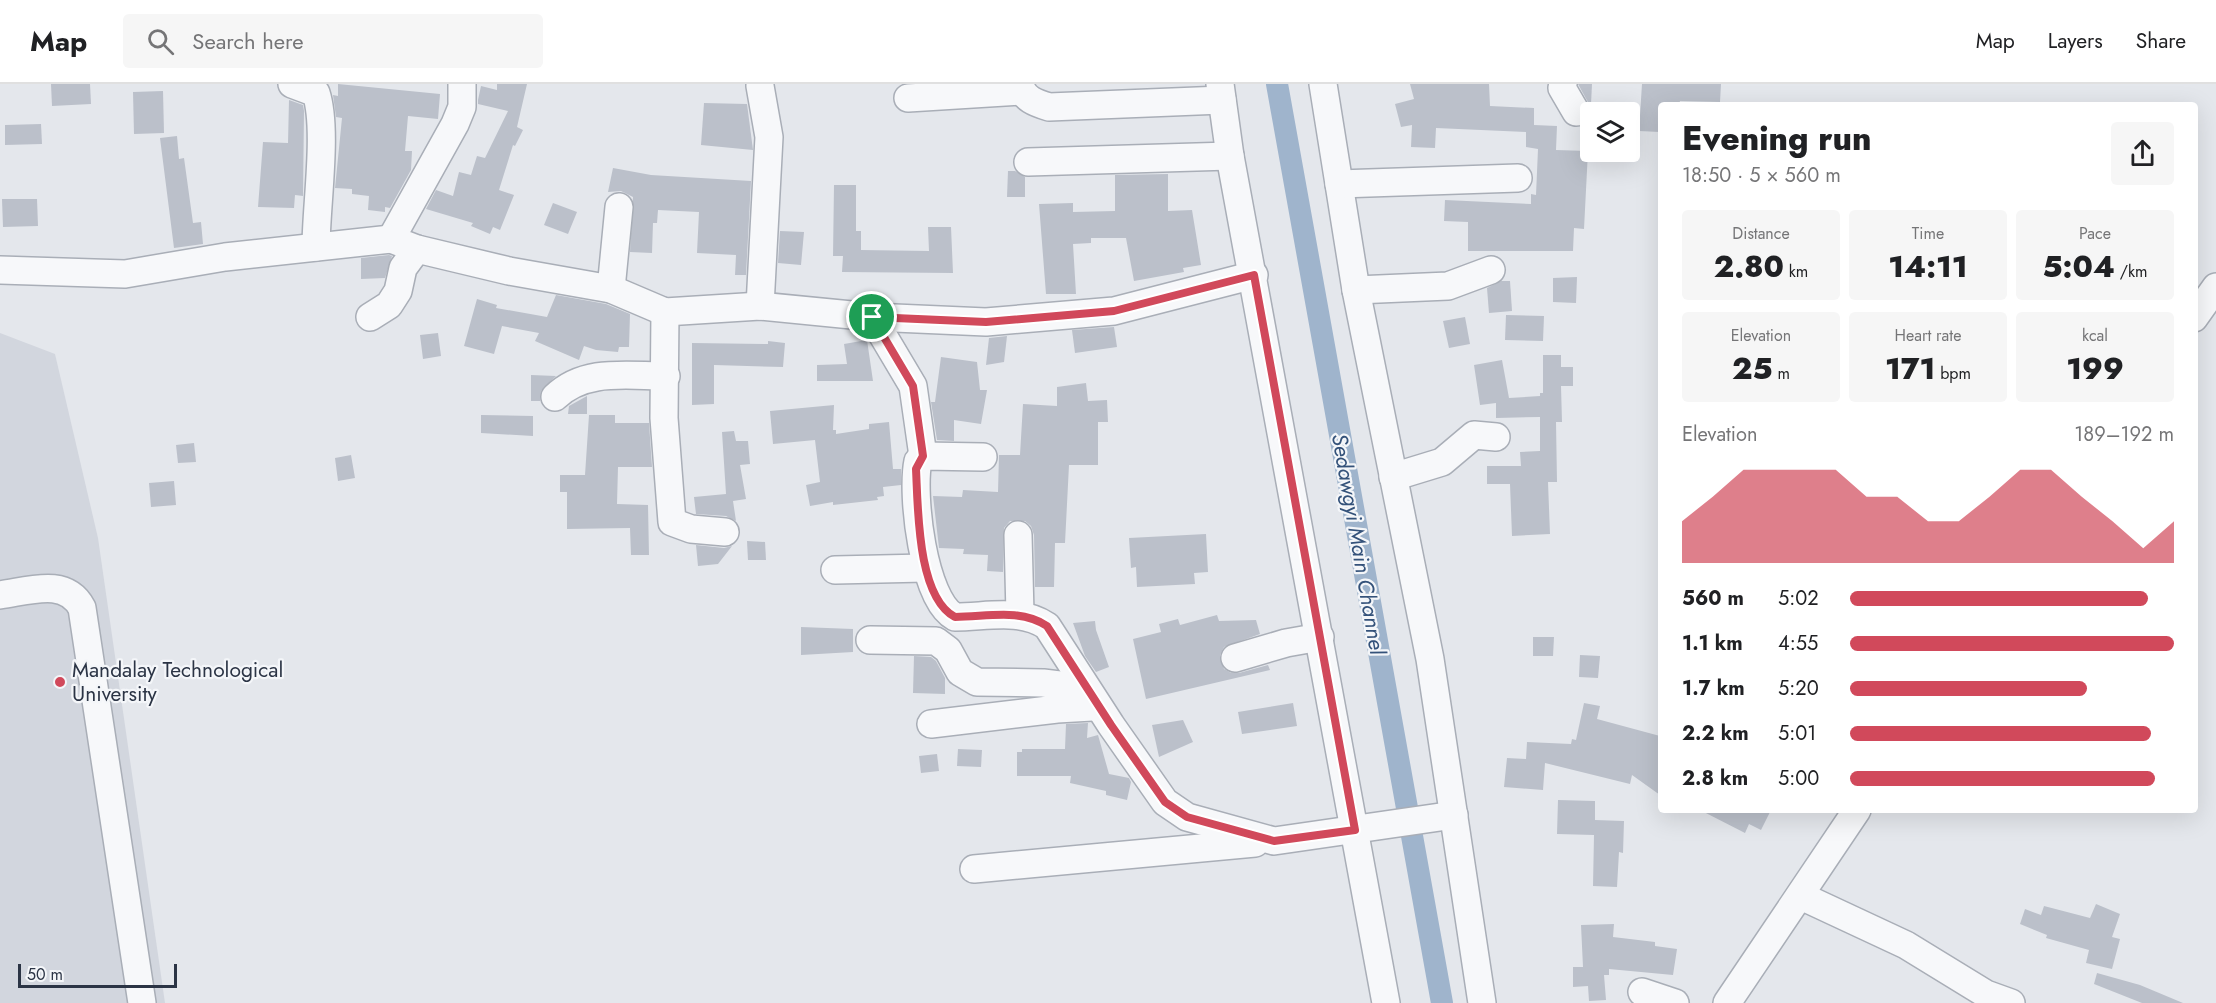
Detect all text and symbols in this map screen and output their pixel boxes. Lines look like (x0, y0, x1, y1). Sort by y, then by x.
search box (123, 14, 543, 68)
text: Map (30, 21, 87, 62)
icon: search (144, 25, 177, 58)
text: Search here (192, 25, 304, 57)
text: Map (1976, 26, 2015, 56)
text: Layers (2048, 26, 2103, 56)
text: Share (2136, 26, 2186, 56)
map controls (1580, 102, 1640, 162)
button: layers (1580, 102, 1640, 162)
text: Evening run (1682, 115, 1872, 162)
button: share (2111, 122, 2174, 185)
text: 18:50 · 5 × 560 m (1682, 161, 1841, 190)
text: Distance (1732, 222, 1790, 245)
text: Time (1912, 222, 1944, 245)
text: Pace (2079, 222, 2111, 245)
text: 2.80 (1714, 245, 1784, 288)
text: 14:11 (1888, 245, 1968, 288)
text: 5:04 (2043, 245, 2115, 288)
text: km (1784, 260, 1808, 283)
text: /km (2115, 260, 2147, 283)
pin (846, 291, 897, 342)
icon: arrive (855, 300, 888, 333)
text: Elevation (1731, 324, 1791, 347)
text: Heart rate (1895, 324, 1961, 347)
text: kcal (2082, 324, 2108, 347)
text: 25 (1732, 347, 1773, 390)
text: 171 (1885, 347, 1935, 390)
text: 199 (2066, 347, 2124, 390)
text: m (1773, 362, 1790, 385)
text: bpm (1935, 362, 1971, 385)
text: Elevation (1682, 420, 1757, 449)
text: 189–192 m (2074, 420, 2174, 449)
water label: Sedawgyi Main Channel (1324, 431, 1394, 658)
text: 560 m (1682, 584, 1744, 613)
text: 5:02 (1778, 584, 1819, 613)
text: 1.1 km (1682, 629, 1743, 658)
text: 4:55 (1778, 629, 1818, 658)
place label: Mandalay Technological University (72, 655, 283, 709)
text: 1.7 km (1682, 674, 1745, 703)
text: 5:20 (1778, 674, 1819, 703)
marker: Mandalay Technological University (53, 675, 67, 689)
text: 2.2 km (1682, 719, 1749, 748)
text: 5:01 (1778, 719, 1816, 748)
text: 2.8 km (1682, 764, 1748, 793)
text: 5:00 (1778, 764, 1819, 793)
scale bar (18, 961, 177, 988)
text: 50 m (27, 963, 63, 986)

